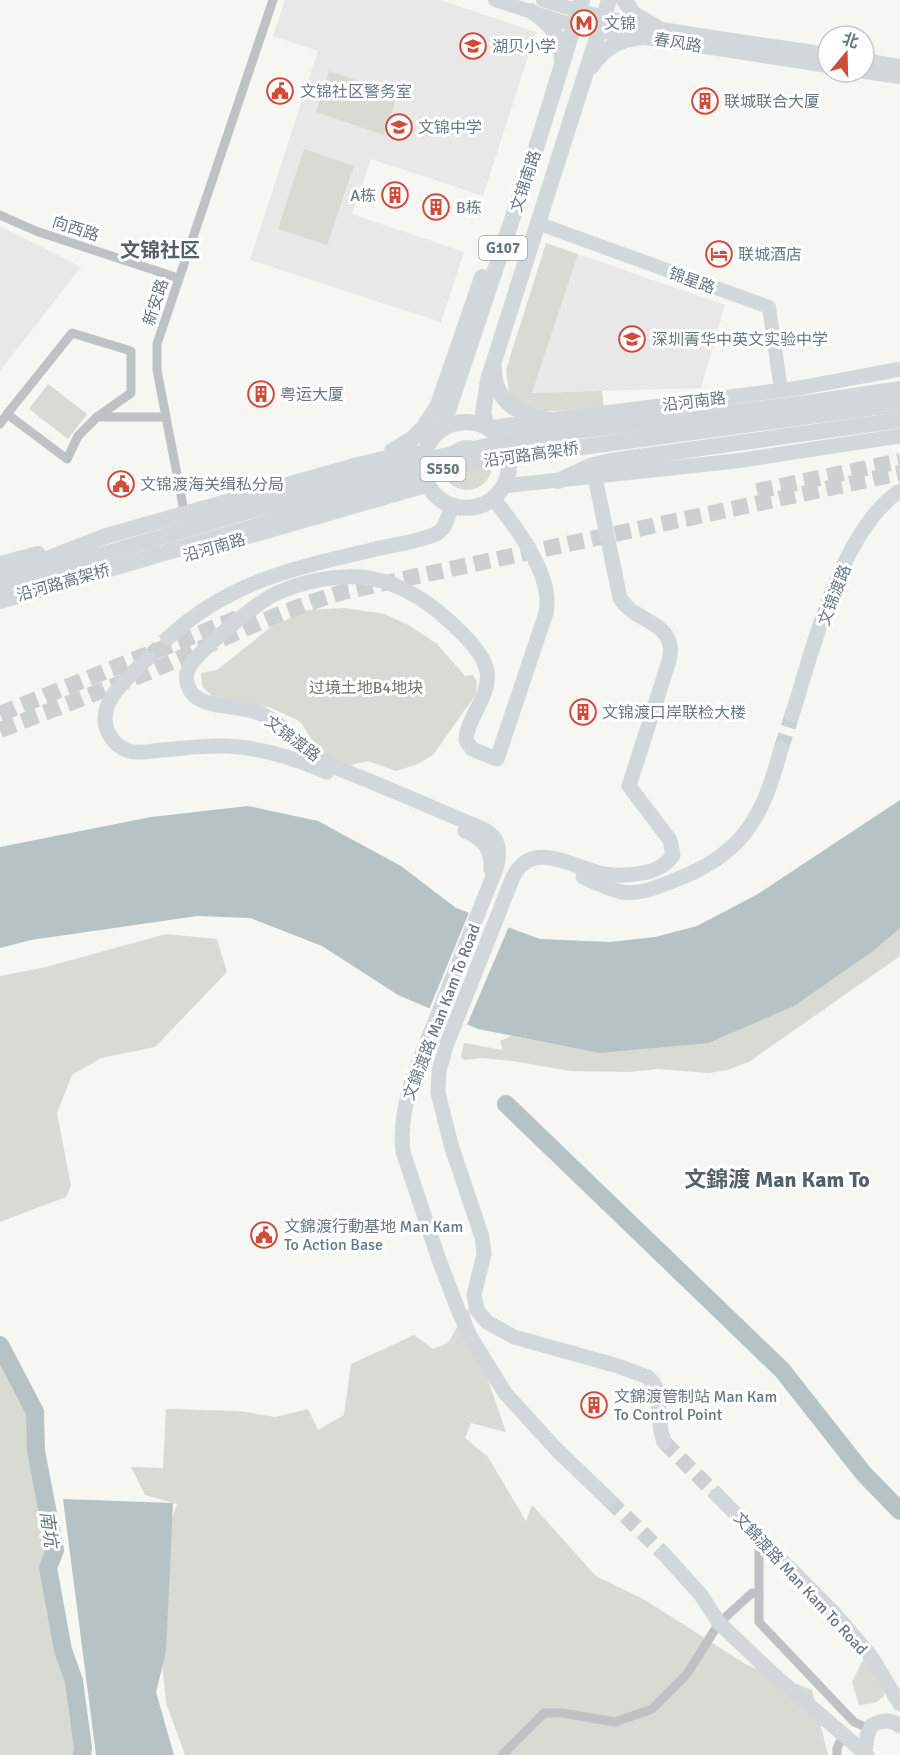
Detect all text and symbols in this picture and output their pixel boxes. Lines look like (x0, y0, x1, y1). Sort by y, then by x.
metro station icon: 文锦 (569, 8, 599, 38)
place label: 文锦 (604, 14, 636, 34)
north arrow (816, 24, 876, 84)
street label: 春风路 (653, 29, 703, 57)
text: 北 (840, 29, 861, 53)
school or university icon: 湖贝小学 (458, 31, 488, 61)
place label: 湖贝小学 (492, 37, 556, 57)
public building icon: 文锦社区警务室 (265, 76, 295, 106)
place label: 文锦社区警务室 (300, 82, 412, 102)
building icon: 联城联合大厦 (690, 86, 720, 116)
place label: 联城联合大厦 (724, 92, 820, 112)
school or university icon: 文锦中学 (384, 112, 414, 142)
place label: 文锦中学 (418, 118, 482, 138)
street label: 文锦南路 (507, 148, 545, 215)
building icon: A栋 (380, 180, 410, 210)
place label: A栋 (350, 186, 376, 206)
building icon: B栋 (421, 192, 451, 222)
place label: B栋 (456, 198, 482, 218)
street label: 向西路 (50, 212, 102, 246)
road number: G107 (479, 236, 527, 260)
district label: 文锦社区 (120, 238, 200, 263)
hotel icon: 联城酒店 (704, 239, 734, 269)
place label: 联城酒店 (738, 245, 802, 265)
street label: 锦星路 (666, 263, 718, 299)
street label: 新安路 (139, 276, 173, 328)
school or university icon: 深圳菁华中英文实验中学 (617, 324, 647, 354)
place label: 深圳菁华中英文实验中学 (652, 330, 828, 350)
building icon: 粤运大厦 (246, 379, 276, 409)
place label: 粤运大厦 (280, 385, 344, 405)
street label: 沿河南路 (661, 388, 727, 416)
street label: 沿河路高架桥 (482, 438, 580, 472)
road number: S550 (420, 457, 466, 481)
public building icon: 文锦渡海关缉私分局 (106, 469, 136, 499)
place label: 文锦渡海关缉私分局 (140, 475, 284, 495)
street label: 沿河南路 (181, 530, 248, 566)
street label: 沿河路高架桥 (14, 560, 112, 606)
street label: 文锦渡路 (814, 562, 856, 629)
park label: 过境土地B4地块 (309, 678, 423, 698)
building icon: 文锦渡口岸联检大楼 (568, 697, 598, 727)
place label: 文锦渡口岸联检大楼 (602, 703, 746, 723)
street label: 文锦渡路 (261, 712, 324, 766)
street label: 文錦渡路 Man Kam To Road (399, 921, 485, 1103)
district label: 文錦渡 Man Kam To (684, 1166, 870, 1193)
place label: 文錦渡行動基地 Man Kam To Action Base (284, 1217, 463, 1255)
public building icon: 文錦渡行動基地 Man Kam To Action Base (249, 1220, 279, 1250)
place label: 文錦渡管制站 Man Kam To Control Point (614, 1387, 777, 1425)
building icon: 文錦渡管制站 Man Kam To Control Point (579, 1390, 609, 1420)
street label: 文錦渡路 Man Kam To Road (729, 1508, 871, 1659)
water label: 南坑 (36, 1510, 63, 1551)

